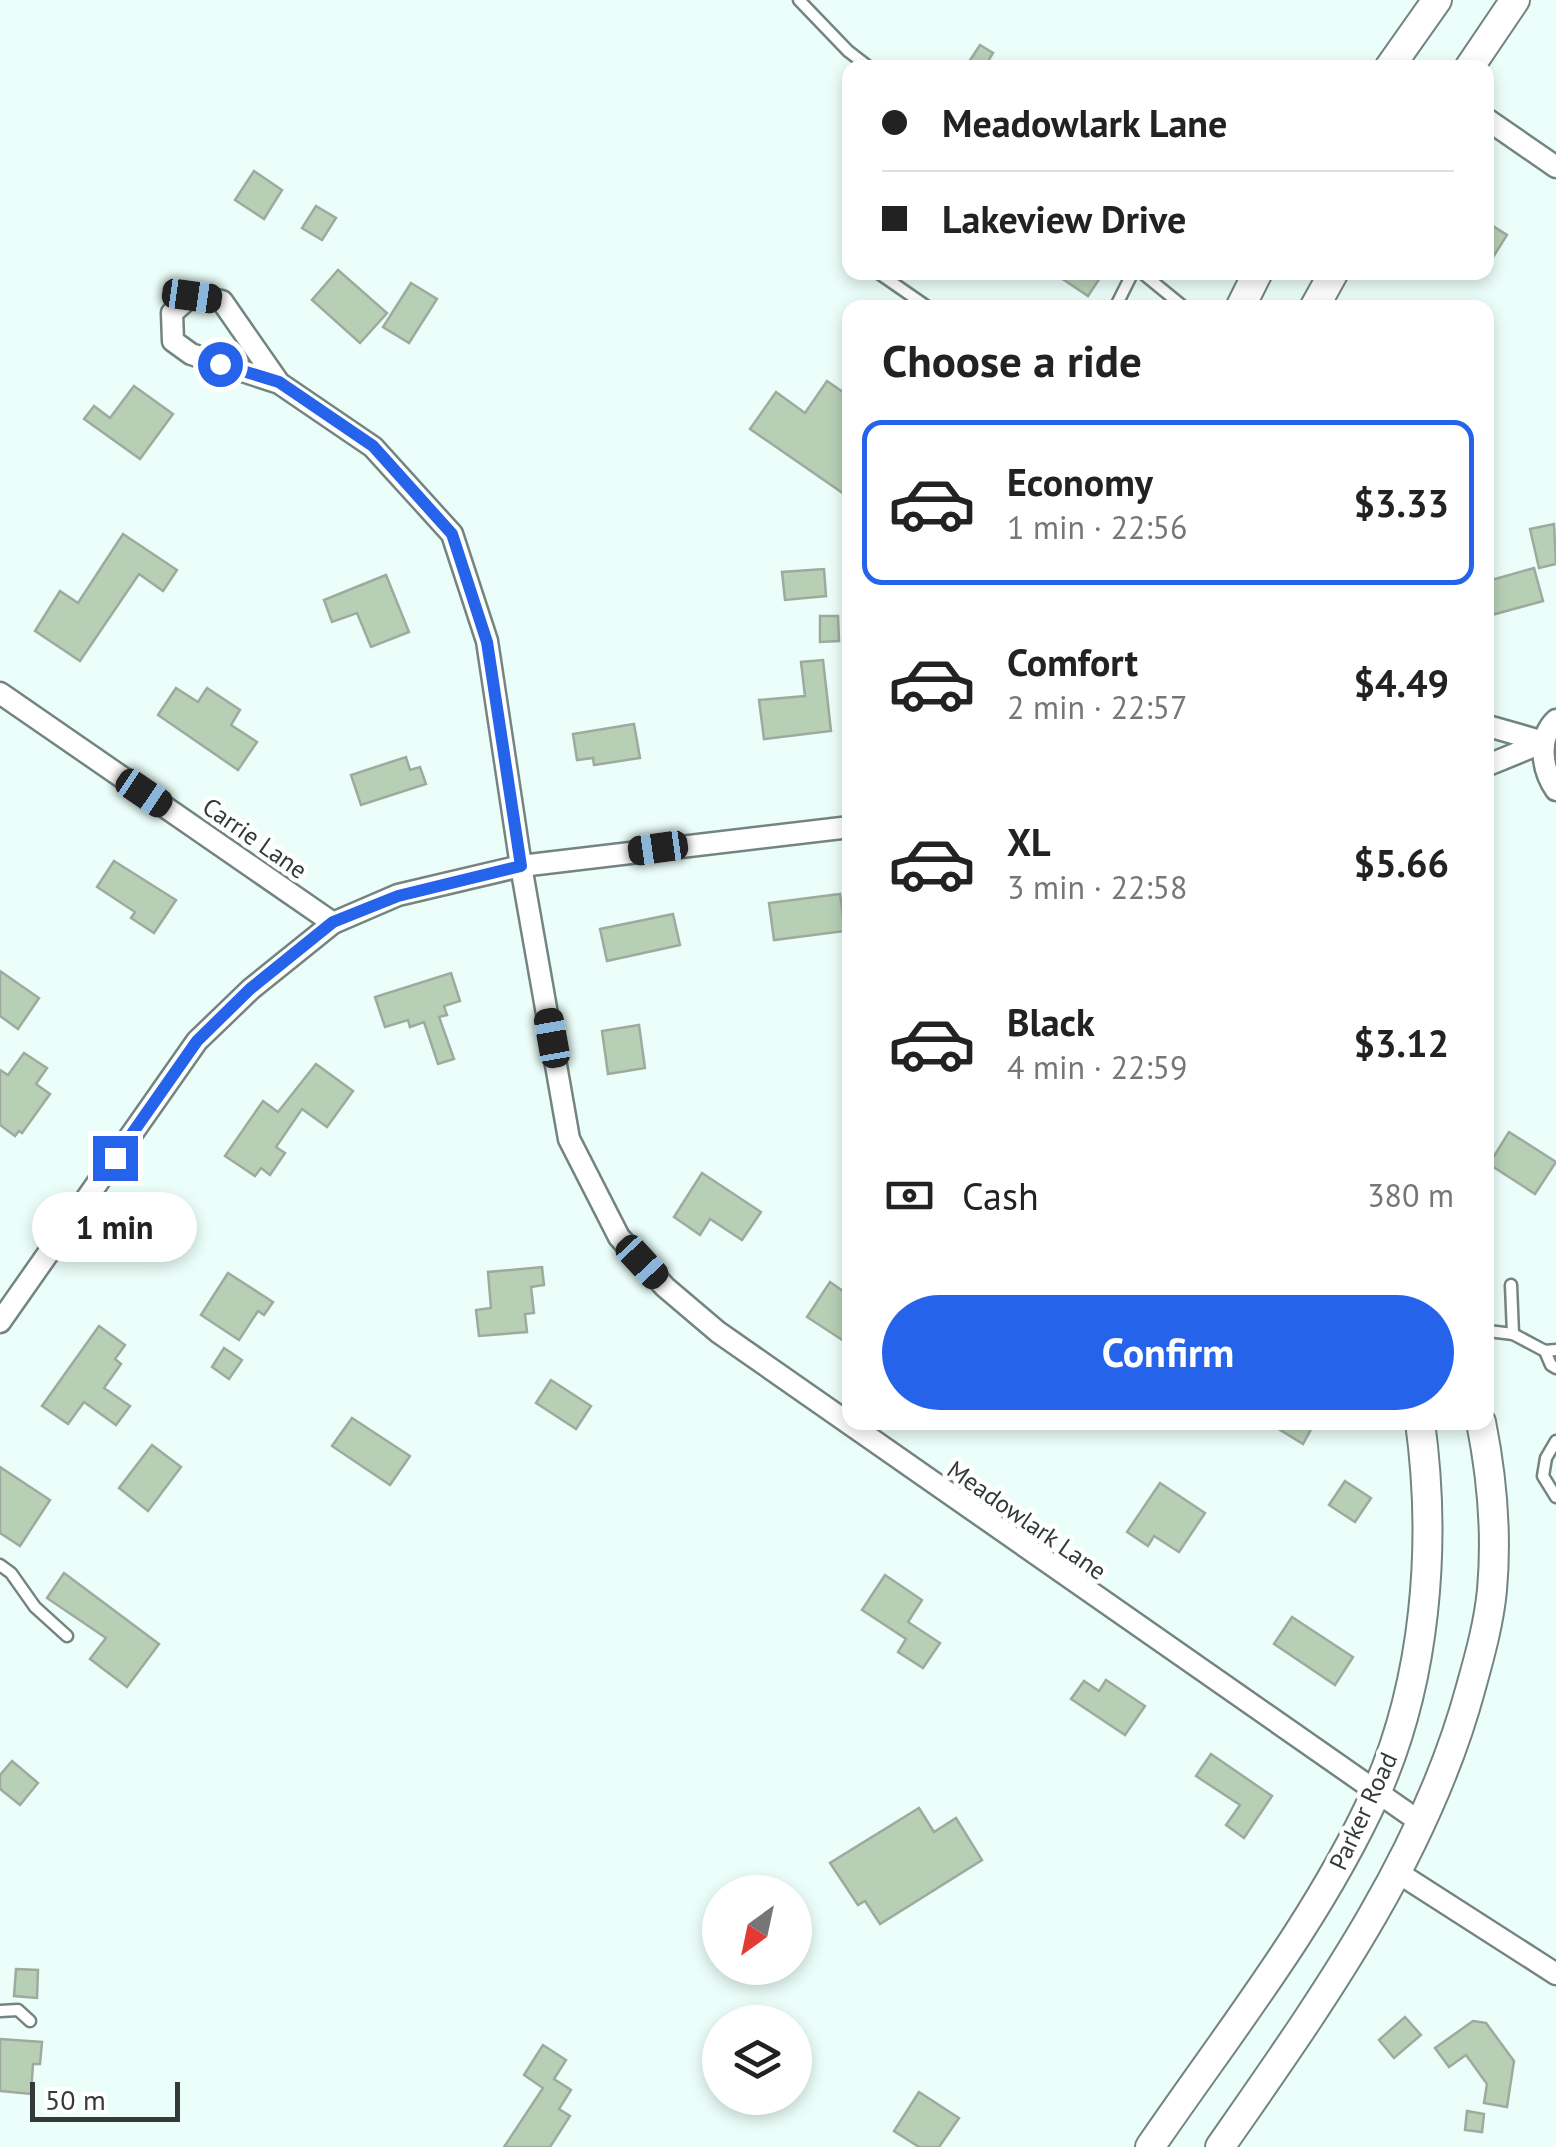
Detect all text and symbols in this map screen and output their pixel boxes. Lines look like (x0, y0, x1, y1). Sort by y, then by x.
text: Meadowlark Lane (942, 98, 1227, 147)
text: Lakeview Drive (942, 194, 1186, 243)
car (160, 277, 224, 315)
text: Choose a ride (882, 331, 1142, 389)
route start (198, 342, 243, 387)
text: Economy (1007, 457, 1153, 506)
icon: car (887, 458, 977, 548)
text: $3.33 (1353, 478, 1449, 527)
text: 1 min · 22:56 (1007, 506, 1187, 548)
text: Comfort (1007, 637, 1138, 686)
icon: car (887, 638, 977, 728)
text: $4.49 (1353, 658, 1449, 707)
text: 2 min · 22:57 (1007, 686, 1187, 728)
car (111, 764, 177, 822)
street label: Carrie Lane (196, 790, 314, 886)
text: XL (1007, 817, 1051, 866)
icon: car (887, 818, 977, 908)
car (626, 829, 690, 867)
text: $5.66 (1353, 838, 1449, 887)
text: 3 min · 22:58 (1007, 866, 1187, 908)
text: Black (1007, 997, 1095, 1046)
icon: car (887, 998, 977, 1088)
car (532, 1006, 572, 1070)
text: $3.12 (1353, 1018, 1449, 1067)
text: 4 min · 22:59 (1007, 1046, 1187, 1088)
route end (93, 1136, 138, 1181)
icon: cash (882, 1168, 937, 1223)
text: Cash (962, 1171, 1039, 1220)
text: 380 m (1367, 1174, 1454, 1216)
callout: 1 min (32, 1193, 198, 1263)
text: 1 min (75, 1206, 154, 1248)
car (611, 1230, 673, 1294)
button: Confirm (882, 1295, 1454, 1410)
street label: Meadowlark Lane (941, 1453, 1113, 1587)
street label: Parker Road (1322, 1747, 1404, 1875)
north arrow (702, 1875, 812, 1985)
map controls (702, 1875, 812, 2115)
button: layers (702, 2005, 812, 2115)
scale bar (30, 2077, 180, 2122)
text: 50 m (45, 2081, 106, 2118)

